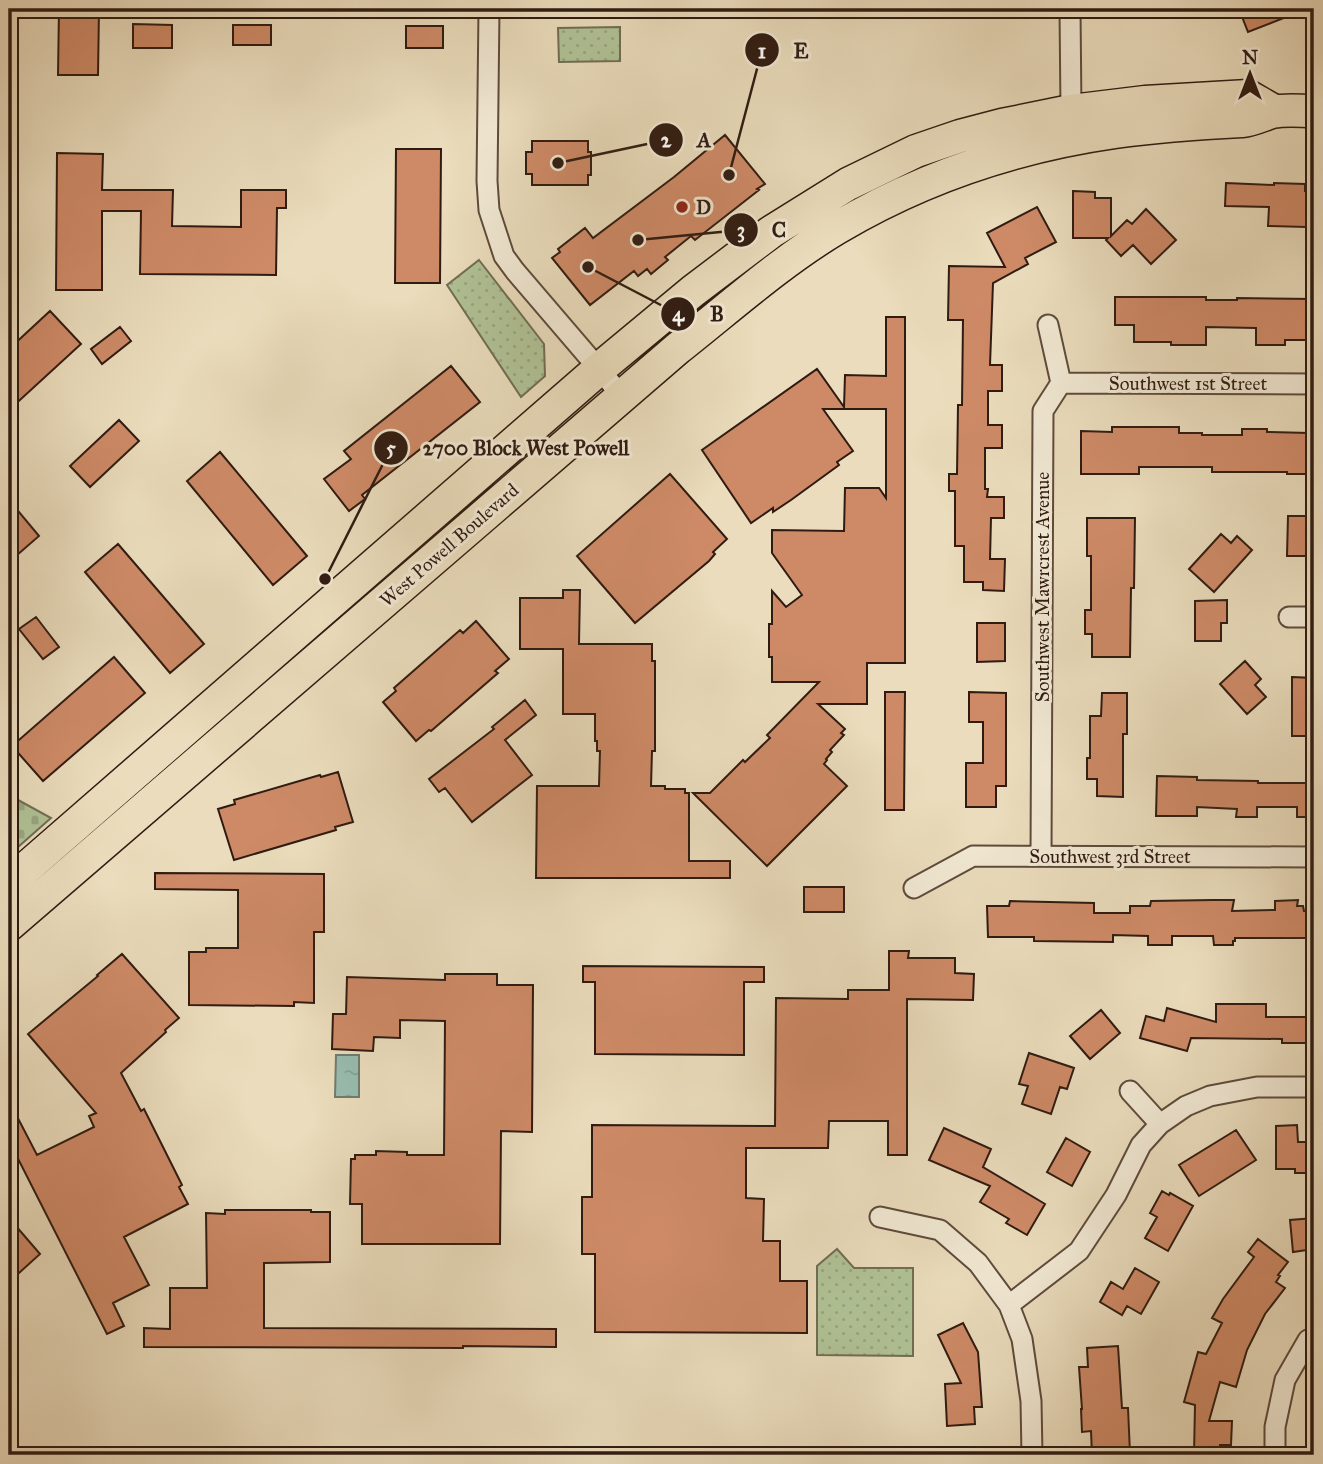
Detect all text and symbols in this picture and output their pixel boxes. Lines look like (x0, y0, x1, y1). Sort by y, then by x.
callout: E (744, 29, 822, 71)
text: 1 (758, 38, 766, 64)
text: E (793, 38, 809, 64)
north arrow (1214, 38, 1284, 108)
text: N (1242, 46, 1258, 69)
callout: A (648, 119, 725, 161)
text: 2 (661, 127, 672, 153)
text: A (695, 127, 712, 153)
place label: D (696, 196, 711, 219)
marker: D (674, 199, 690, 215)
callout: C (723, 209, 801, 251)
text: 3 (737, 217, 745, 243)
text: C (772, 217, 786, 243)
callout: B (661, 293, 738, 335)
text: 4 (672, 301, 685, 327)
text: B (710, 301, 724, 327)
street label: Southwest 1st Street (1109, 372, 1267, 395)
callout: 2700 Block West Powell (374, 427, 643, 469)
text: 5 (386, 435, 396, 461)
text: 2700 Block West Powell (423, 435, 631, 461)
street label: Southwest Mawrcrest Avenue (1031, 472, 1054, 702)
street label: West Powell Boulevard (375, 478, 524, 612)
street label: Southwest 3rd Street (1029, 845, 1191, 868)

